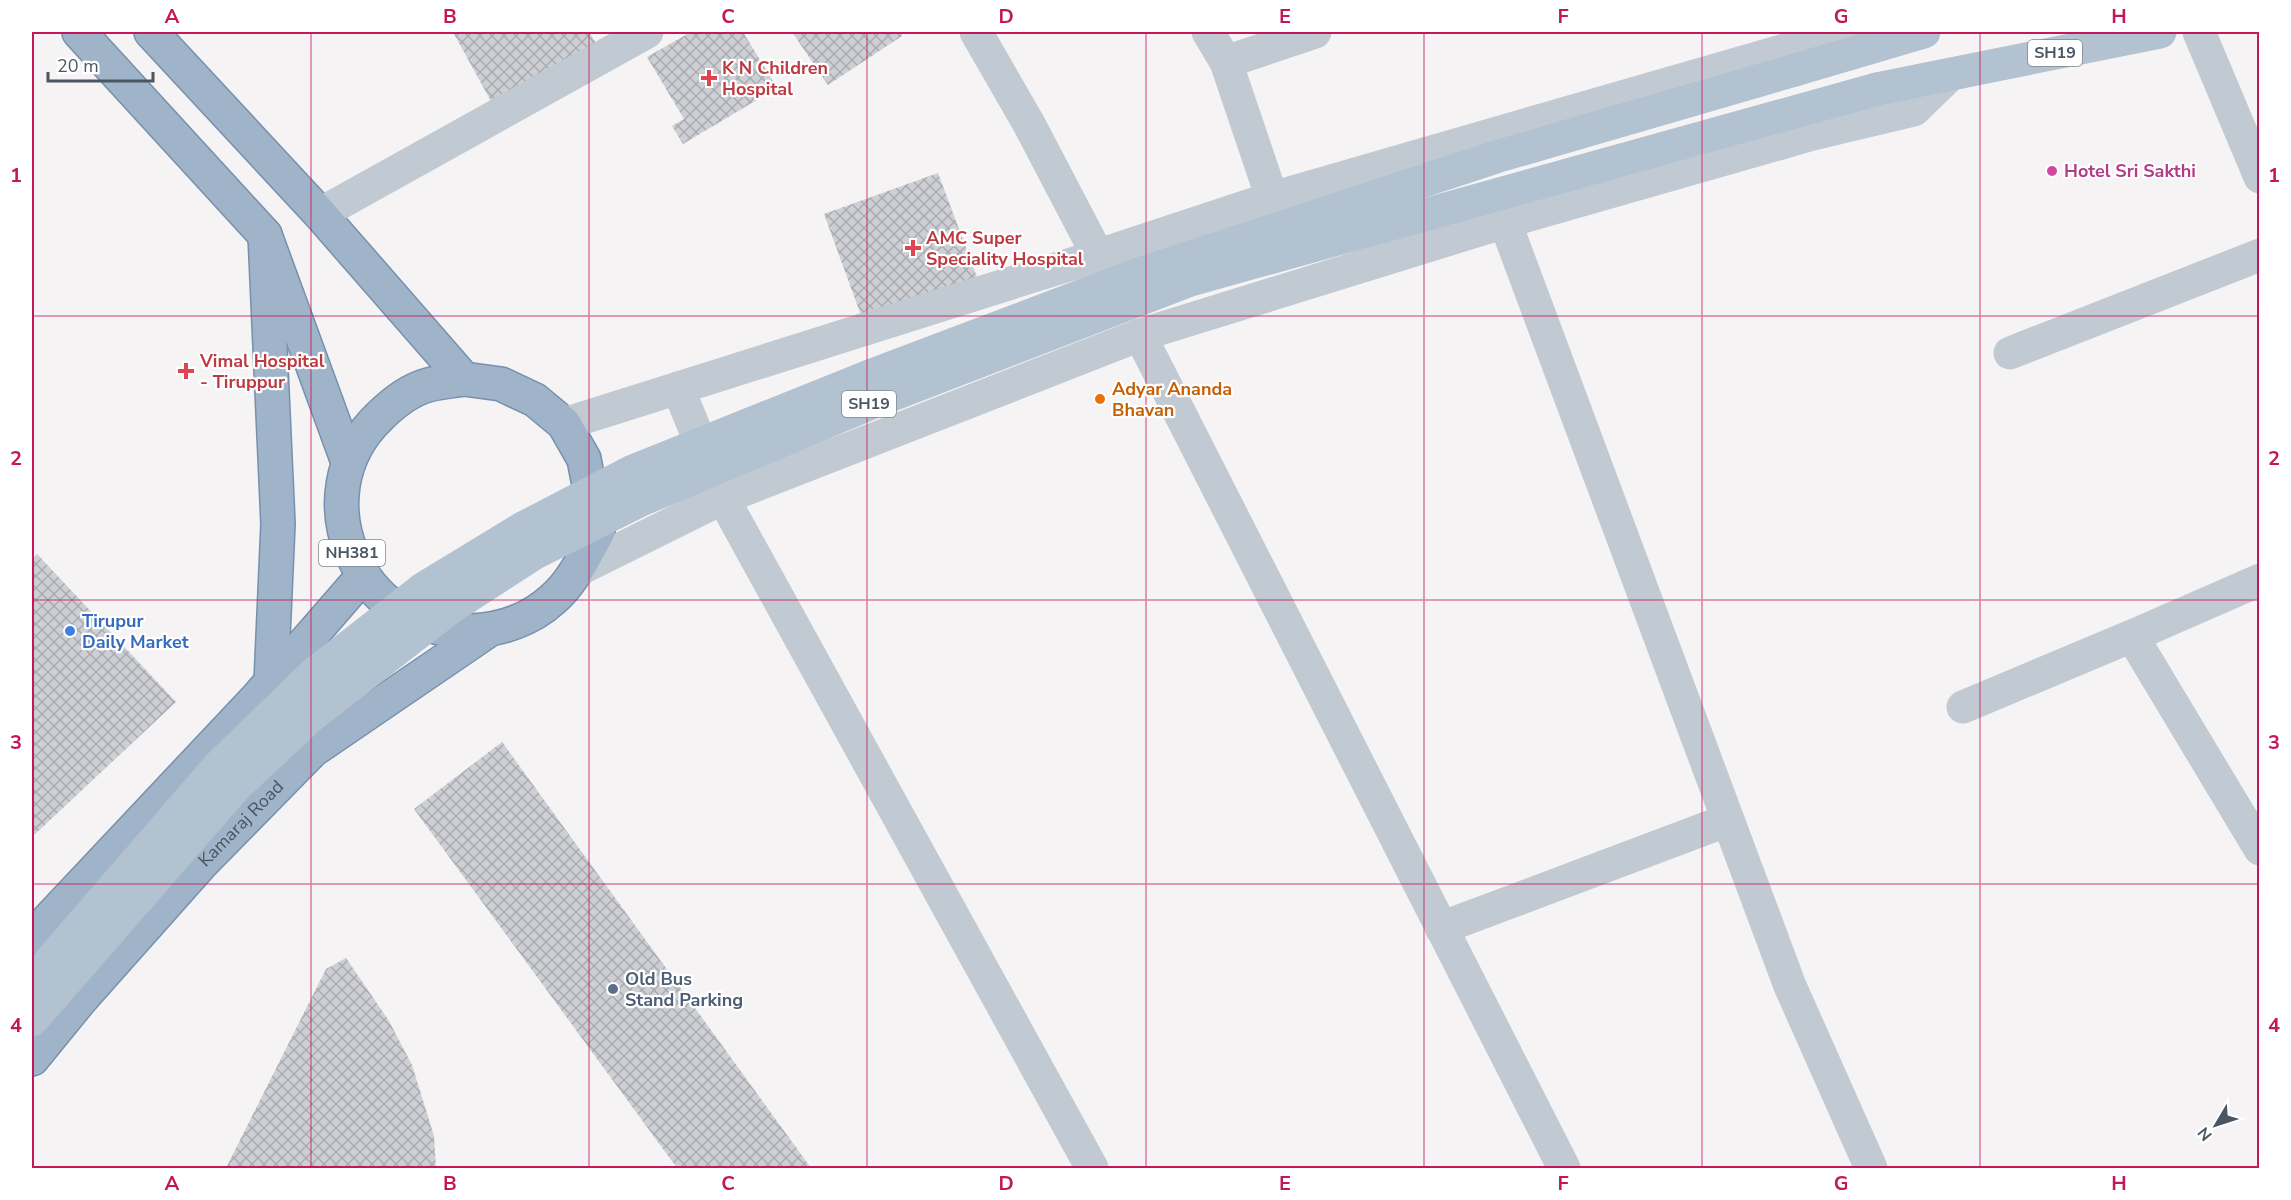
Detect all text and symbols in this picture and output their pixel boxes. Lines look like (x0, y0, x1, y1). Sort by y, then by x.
text: A (165, 3, 180, 30)
text: B (443, 3, 457, 30)
text: C (721, 3, 735, 30)
text: D (998, 3, 1014, 30)
text: E (1279, 3, 1291, 30)
text: F (1557, 3, 1569, 30)
text: G (1834, 3, 1848, 30)
text: H (2111, 3, 2127, 30)
road number: SH19 (2028, 40, 2082, 66)
scale bar (48, 45, 153, 83)
text: 20 m (57, 54, 99, 78)
place label: K N Children Hospital (722, 56, 828, 101)
marker: K N Children Hospital (700, 69, 718, 87)
place label: Hotel Sri Sakthi (2064, 159, 2196, 183)
text: 1 (10, 162, 22, 189)
text: 1 (2268, 162, 2280, 189)
marker: Hotel Sri Sakthi (2045, 164, 2059, 178)
place label: AMC Super Speciality Hospital (926, 226, 1084, 271)
marker: AMC Super Speciality Hospital (904, 239, 922, 257)
place label: Vimal Hospital - Tiruppur (199, 349, 325, 394)
marker: Vimal Hospital - Tiruppur (177, 362, 195, 380)
place label: Adyar Ananda Bhavan (1112, 377, 1232, 422)
road number: SH19 (842, 391, 896, 417)
marker: Adyar Ananda Bhavan (1093, 392, 1107, 406)
text: 2 (10, 445, 22, 472)
text: 2 (2268, 445, 2280, 472)
road number: NH381 (319, 540, 385, 566)
place label: Tirupur Daily Market (82, 609, 189, 654)
marker: Tirupur Daily Market (63, 624, 77, 638)
text: 3 (10, 729, 22, 756)
text: 3 (2268, 729, 2280, 756)
street label: Kamaraj Road (193, 775, 289, 872)
place label: Old Bus Stand Parking (625, 967, 743, 1012)
marker: Old Bus Stand Parking (606, 982, 620, 996)
text: 4 (10, 1012, 22, 1039)
text: 4 (2268, 1012, 2280, 1039)
north arrow (2186, 1095, 2246, 1155)
text: N (2193, 1122, 2217, 1145)
text: A (165, 1170, 180, 1197)
text: B (443, 1170, 457, 1197)
text: C (721, 1170, 735, 1197)
text: D (998, 1170, 1014, 1197)
text: E (1279, 1170, 1291, 1197)
text: F (1557, 1170, 1569, 1197)
text: G (1834, 1170, 1848, 1197)
text: H (2111, 1170, 2127, 1197)

